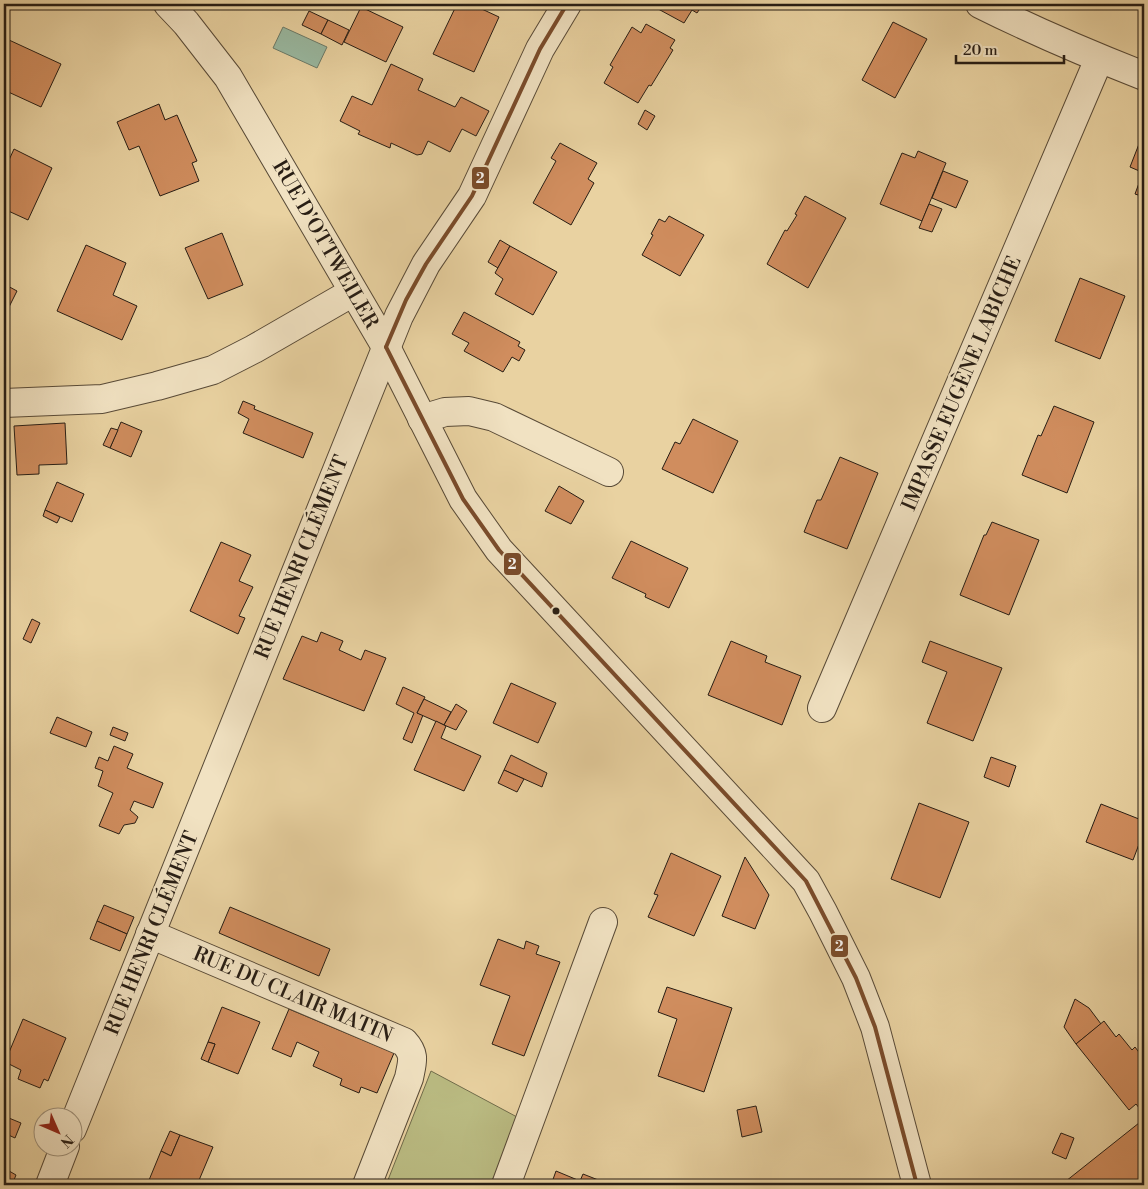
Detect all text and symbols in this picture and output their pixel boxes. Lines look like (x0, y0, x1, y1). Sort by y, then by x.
scale bar (956, 32, 1063, 64)
text: 20 m (963, 41, 998, 60)
street label: RUE D'OTTWEILER (266, 156, 384, 334)
line badge: 2 (471, 166, 490, 190)
text: 2 (476, 170, 485, 188)
street label: IMPASSE EUGÈNE LABICHE (896, 252, 1027, 515)
street label: RUE HENRI CLÉMENT (249, 452, 355, 663)
line badge: 2 (503, 552, 522, 576)
text: 2 (508, 556, 517, 574)
unlabelled marker (551, 606, 561, 616)
street label: RUE HENRI CLÉMENT (99, 828, 205, 1039)
line badge: 2 (830, 934, 849, 958)
text: 2 (835, 938, 844, 956)
street label: RUE DU CLAIR MATIN (189, 942, 396, 1049)
north arrow (32, 1106, 82, 1156)
text: N (56, 1130, 77, 1151)

